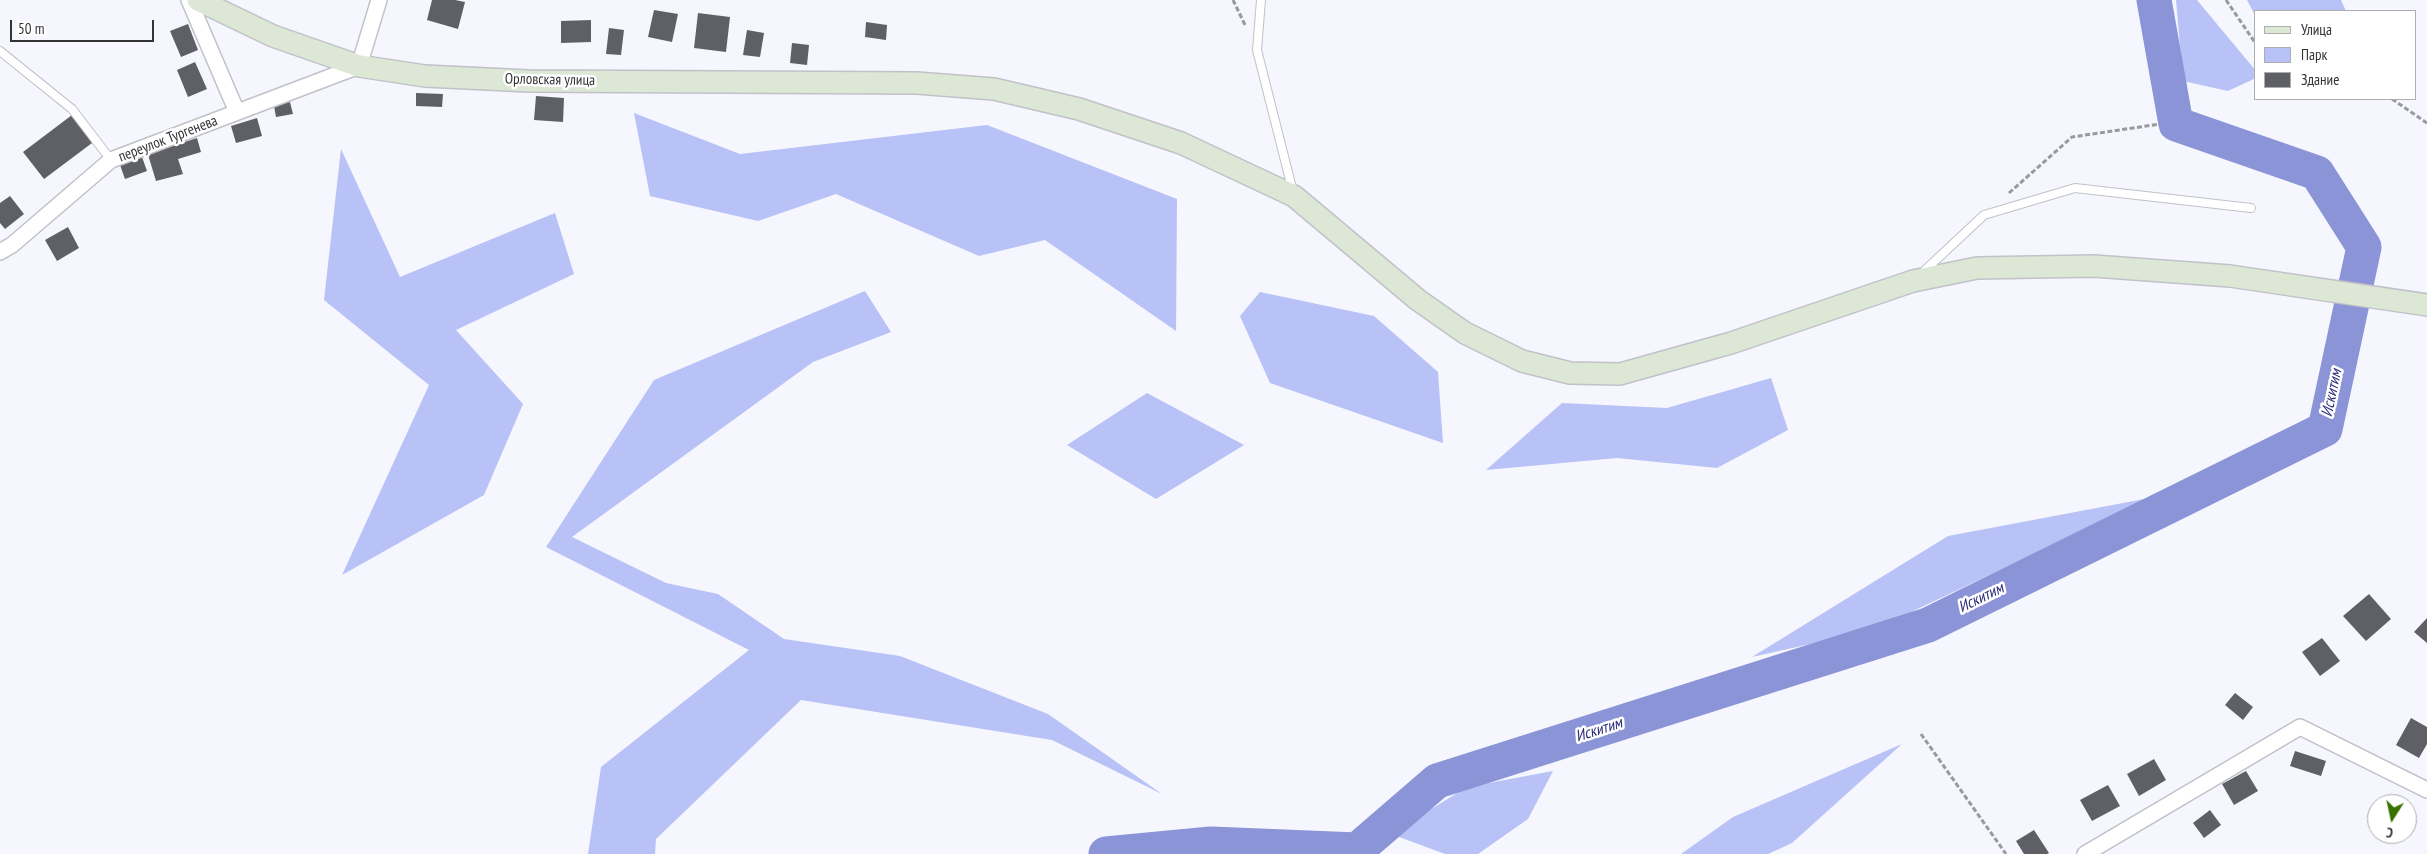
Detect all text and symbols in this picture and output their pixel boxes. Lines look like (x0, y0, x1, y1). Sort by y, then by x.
scale bar (12, 10, 156, 42)
legend (2254, 10, 2417, 100)
text: 50 m (18, 19, 44, 38)
text: Улица (2301, 20, 2332, 39)
text: Парк (2301, 45, 2327, 64)
street label: Орловская улица (505, 70, 595, 90)
text: Здание (2301, 70, 2339, 89)
street label: переулок Тургенева (116, 112, 220, 166)
water label: Искитим (2318, 367, 2346, 419)
water label: Искитим (1955, 579, 2007, 617)
water label: Искитим (1573, 713, 1625, 747)
north arrow (2367, 794, 2417, 844)
text: С (2385, 823, 2394, 842)

